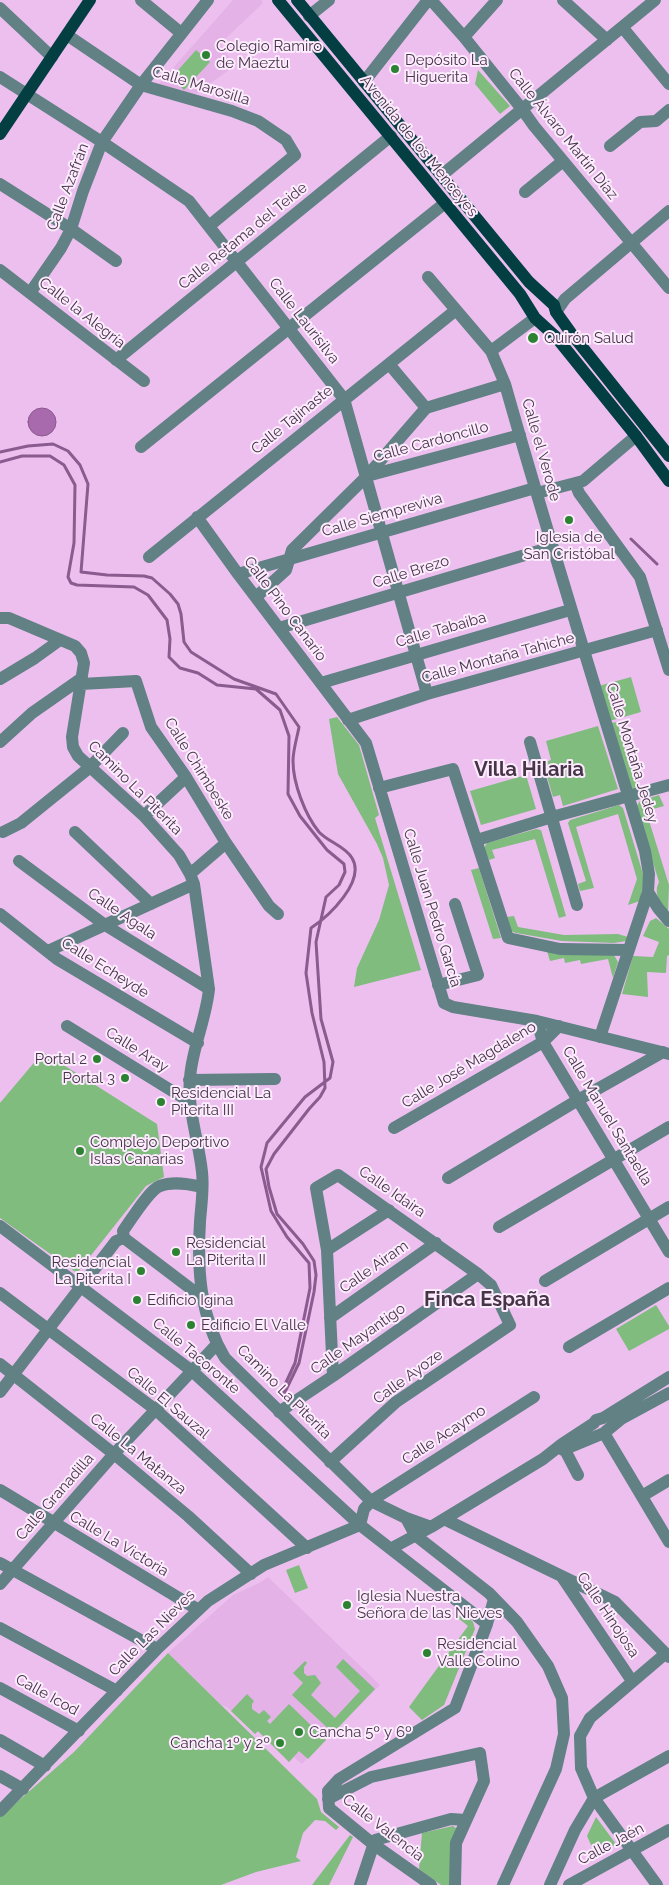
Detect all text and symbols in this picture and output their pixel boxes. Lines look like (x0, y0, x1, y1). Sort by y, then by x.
place label: Colegio Ramiro de Maeztu (216, 37, 322, 72)
marker: Colegio Ramiro de Maeztu (200, 49, 212, 61)
place label: Depósito La Higuerita (405, 51, 488, 86)
street label: Calle Marosilla (150, 63, 252, 109)
marker: Depósito La Higuerita (389, 63, 401, 75)
street label: Calle Álvaro Martín Díaz (504, 65, 622, 203)
street label: Avenida de los Menceyes (356, 72, 482, 220)
street label: Calle Azafrán (43, 141, 93, 233)
street label: Calle Retama del Teide (175, 179, 311, 293)
street label: Calle la Alegría (35, 274, 129, 352)
street label: Calle Laurisilva (265, 275, 343, 367)
place label: Quirón Salud (544, 329, 634, 347)
marker: Quirón Salud (526, 331, 540, 345)
street label: Calle Tajinaste (248, 382, 336, 458)
street label: Calle el Verode (518, 397, 564, 503)
street label: Calle Cardoncillo (372, 418, 490, 466)
street label: Calle Siempreviva (320, 489, 444, 541)
marker: Iglesia de San Cristóbal (563, 514, 575, 526)
place label: Iglesia de San Cristóbal (523, 528, 615, 563)
street label: Calle Brezo (371, 552, 451, 592)
street label: Calle Pino Canario (240, 553, 330, 665)
street label: Calle Tabaiba (394, 609, 488, 651)
street label: Calle Montaña Tahiche (420, 629, 576, 687)
street label: Calle Montaña Jedey (602, 681, 662, 825)
street label: Calle Chimbeske (160, 715, 238, 823)
street label: Camino La Piterita (84, 737, 186, 839)
district label: Villa Hilaria (474, 758, 584, 782)
street label: Calle Juan Pedro García (399, 827, 465, 989)
street label: Calle Agala (84, 884, 160, 944)
street label: Calle Echeyde (58, 934, 152, 1002)
street label: Calle José Magdaleno (398, 1018, 540, 1112)
street label: Calle Aray (102, 1024, 172, 1076)
street label: Calle Manuel Santaella (558, 1043, 656, 1189)
place label: Portal 2 (35, 1050, 87, 1068)
marker: Portal 2 (91, 1053, 103, 1065)
place label: Portal 3 (63, 1069, 115, 1087)
marker: Portal 3 (119, 1072, 131, 1084)
place label: Residencial La Piterita III (171, 1084, 271, 1119)
marker: Residencial La Piterita III (155, 1096, 167, 1108)
place label: Complejo Deportivo Islas Canarias (90, 1133, 229, 1168)
marker: Complejo Deportivo Islas Canarias (74, 1145, 86, 1157)
street label: Calle Idaira (355, 1163, 429, 1221)
place label: Residencial La Piterita II (186, 1234, 266, 1269)
street label: Calle Airam (336, 1237, 412, 1297)
marker: Residencial La Piterita II (170, 1246, 182, 1258)
place label: Residencial La Piterita I (51, 1253, 131, 1288)
marker: Residencial La Piterita I (135, 1265, 147, 1277)
district label: Finca España (424, 1288, 550, 1312)
place label: Edificio Igina (147, 1291, 233, 1309)
marker: Edificio Igina (131, 1294, 143, 1306)
street label: Calle Mayantigo (307, 1300, 409, 1378)
street label: Calle Tacoronte (149, 1314, 243, 1398)
place label: Edificio El Valle (201, 1316, 306, 1334)
marker: Edificio El Valle (185, 1319, 197, 1331)
street label: Camino La Piterita (233, 1341, 335, 1443)
street label: Calle Ayoze (370, 1346, 446, 1408)
street label: Calle El Sauzal (123, 1363, 213, 1443)
street label: Calle Acaymo (399, 1401, 489, 1469)
street label: Calle La Matanza (86, 1410, 190, 1498)
street label: Calle Granadilla (12, 1450, 98, 1544)
street label: Calle La Victoria (66, 1507, 172, 1581)
street label: Calle Hinojosa (573, 1569, 643, 1661)
street label: Calle Las Nieves (105, 1586, 199, 1680)
place label: Iglesia Nuestra Señora de las Nieves (357, 1587, 502, 1622)
marker: Iglesia Nuestra Señora de las Nieves (341, 1599, 353, 1611)
place label: Residencial Valle Colino (437, 1635, 520, 1670)
marker: Residencial Valle Colino (421, 1647, 433, 1659)
street label: Calle Icod (12, 1670, 82, 1720)
place label: Cancha 5º y 6º (309, 1723, 412, 1741)
marker: Cancha 5º y 6º (293, 1726, 305, 1738)
place label: Cancha 1º y 2º (170, 1734, 270, 1752)
marker: Cancha 1º y 2º (274, 1737, 286, 1749)
street label: Calle Valencia (339, 1791, 427, 1865)
street label: Calle Jaén (575, 1819, 647, 1869)

